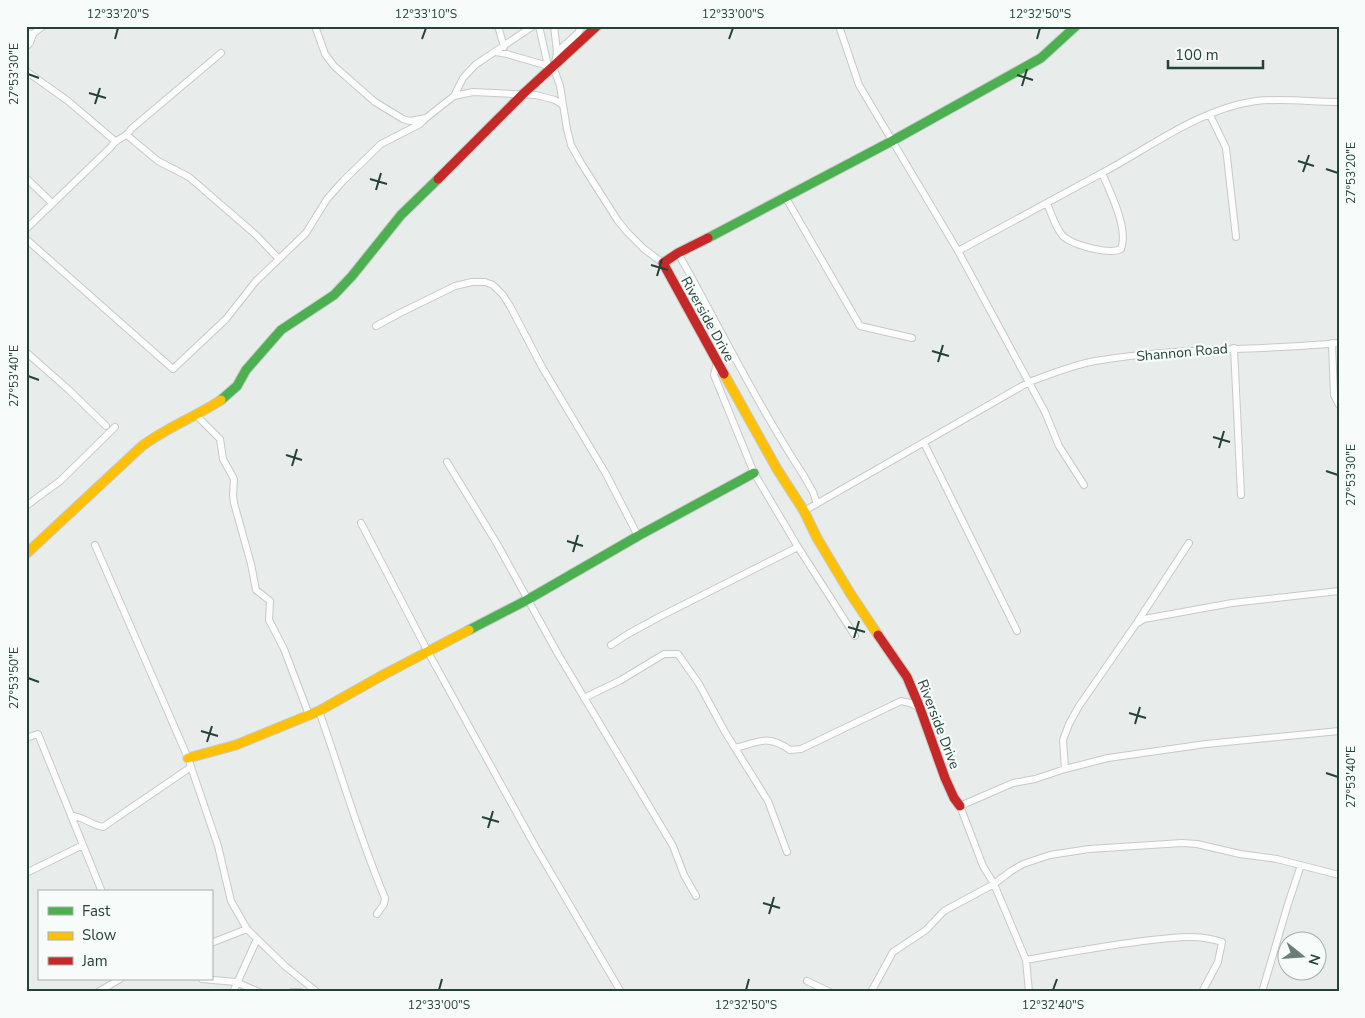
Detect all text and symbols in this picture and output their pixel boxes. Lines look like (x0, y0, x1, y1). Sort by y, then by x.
text: 12°33'20"S (87, 6, 149, 22)
text: 12°33'10"S (395, 6, 457, 22)
text: 12°33'00"S (702, 6, 764, 22)
text: 12°32'50"S (1009, 6, 1071, 22)
scale bar (1168, 38, 1262, 70)
text: 27°53'30"E (6, 43, 22, 105)
text: 100 m (1175, 45, 1219, 65)
text: 27°53'20"E (1343, 142, 1359, 204)
street label: Riverside Drive (676, 273, 739, 365)
street label: Shannon Road (1135, 339, 1229, 366)
text: 27°53'40"E (6, 345, 22, 407)
text: 27°53'30"E (1343, 444, 1359, 506)
text: 27°53'50"E (6, 647, 22, 709)
street label: Riverside Drive (913, 677, 964, 772)
text: 27°53'40"E (1343, 746, 1359, 808)
legend (38, 890, 212, 980)
text: Fast (82, 901, 111, 921)
text: Slow (82, 925, 117, 945)
north arrow (1278, 930, 1328, 980)
text: Jam (81, 951, 108, 971)
text: N (1303, 952, 1325, 967)
text: 12°33'00"S (408, 997, 470, 1013)
text: 12°32'50"S (715, 997, 777, 1013)
text: 12°32'40"S (1022, 997, 1084, 1013)

